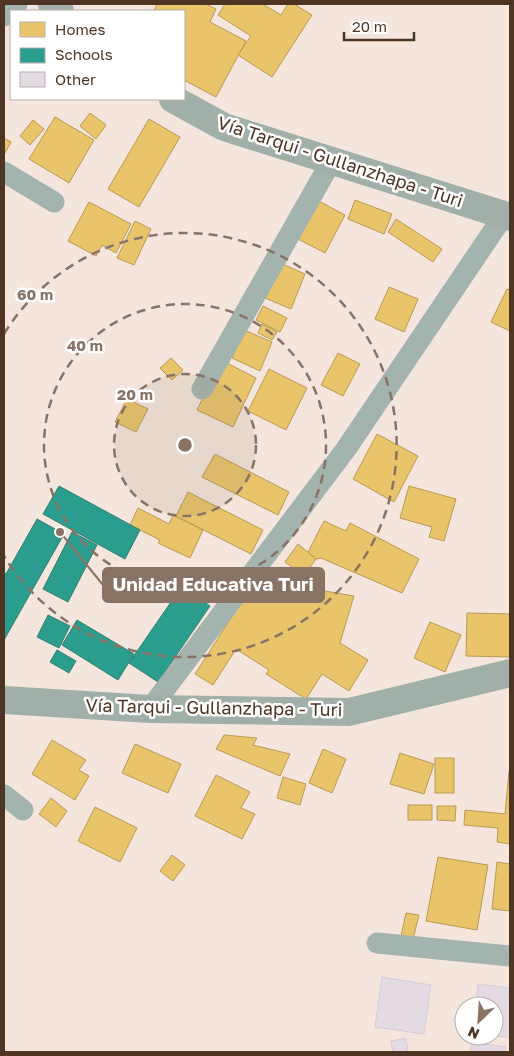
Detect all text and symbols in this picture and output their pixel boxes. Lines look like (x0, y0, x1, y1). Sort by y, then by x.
legend (10, 10, 185, 100)
scale bar (344, 10, 414, 42)
text: 20 m (352, 17, 387, 35)
text: Homes (55, 20, 105, 38)
text: Schools (55, 45, 113, 63)
text: Other (55, 70, 96, 88)
street label: Vía Tarqui - Gullanzhapa - Turi (215, 111, 466, 211)
text: 60 m (17, 285, 53, 303)
text: 40 m (67, 336, 103, 354)
text: 20 m (117, 385, 153, 403)
centre of rings (176, 436, 194, 454)
callout: Unidad Educativa Turi (103, 568, 324, 602)
text: Unidad Educativa Turi (112, 572, 314, 595)
street label: Vía Tarqui - Gullanzhapa - Turi (85, 694, 343, 720)
north arrow (454, 996, 504, 1046)
text: N (465, 1023, 482, 1043)

